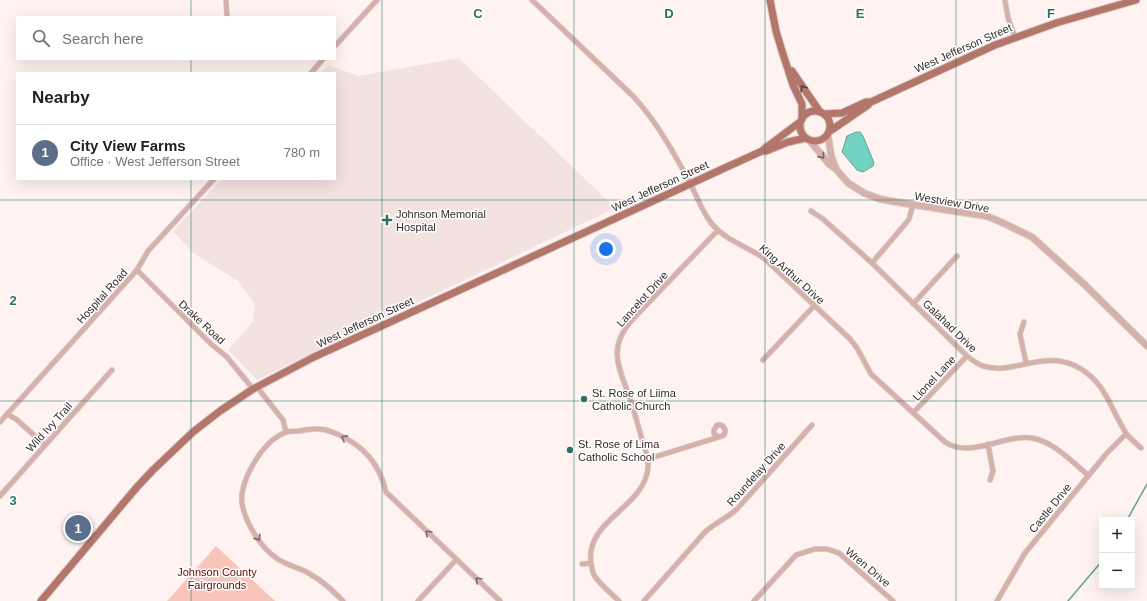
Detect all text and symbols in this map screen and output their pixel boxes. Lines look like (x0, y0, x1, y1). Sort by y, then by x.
text: C (473, 6, 483, 21)
text: D (664, 6, 674, 21)
text: E (856, 6, 865, 21)
text: F (1047, 6, 1055, 21)
search box (16, 16, 336, 60)
street label: West Jefferson Street (912, 21, 1014, 75)
icon: search (30, 27, 52, 49)
text: Search here (62, 30, 144, 47)
one-way arrow (801, 86, 808, 93)
text: Nearby (32, 88, 90, 107)
text: City View Farms (70, 137, 186, 154)
text: 1 (41, 145, 49, 160)
text: 780 m (284, 145, 320, 160)
one-way arrow (818, 151, 825, 159)
text: Office · West Jefferson Street (70, 154, 240, 169)
street label: West Jefferson Street (610, 158, 710, 214)
street label: Westview Drive (914, 190, 990, 214)
place label: Johnson Memorial Hospital (396, 208, 486, 233)
marker: Johnson Memorial Hospital (381, 214, 393, 226)
your location (596, 239, 616, 259)
street label: King Arthur Drive (757, 242, 827, 306)
street label: Hospital Road (74, 266, 130, 326)
street label: Lancelot Drive (614, 269, 670, 329)
text: 2 (9, 293, 17, 308)
street label: West Jefferson Street (315, 294, 415, 350)
street label: Galahad Drive (921, 297, 979, 355)
street label: Drake Road (176, 298, 228, 346)
street label: Lionel Lane (910, 353, 958, 403)
place label: St. Rose of Liima Catholic Church (592, 387, 677, 412)
marker: St. Rose of Liima Catholic Church (579, 394, 589, 404)
street label: Wild Ivy Trail (24, 400, 74, 454)
one-way arrow (341, 435, 349, 442)
place label: St. Rose of Lima Catholic School (578, 438, 660, 463)
street label: Roundelay Drive (724, 440, 788, 508)
marker: St. Rose of Lima Catholic School (565, 445, 575, 455)
street label: Castle Drive (1026, 481, 1074, 535)
text: 3 (9, 493, 17, 508)
pin: 1 (65, 513, 91, 543)
map controls (1099, 517, 1135, 589)
button: + (1099, 517, 1135, 553)
one-way arrow (425, 530, 433, 538)
one-way arrow (253, 533, 260, 540)
street label: Wren Drive (843, 545, 893, 589)
button: − (1099, 553, 1135, 589)
park label: Johnson County Fairgrounds (177, 566, 257, 591)
one-way arrow (475, 578, 483, 585)

